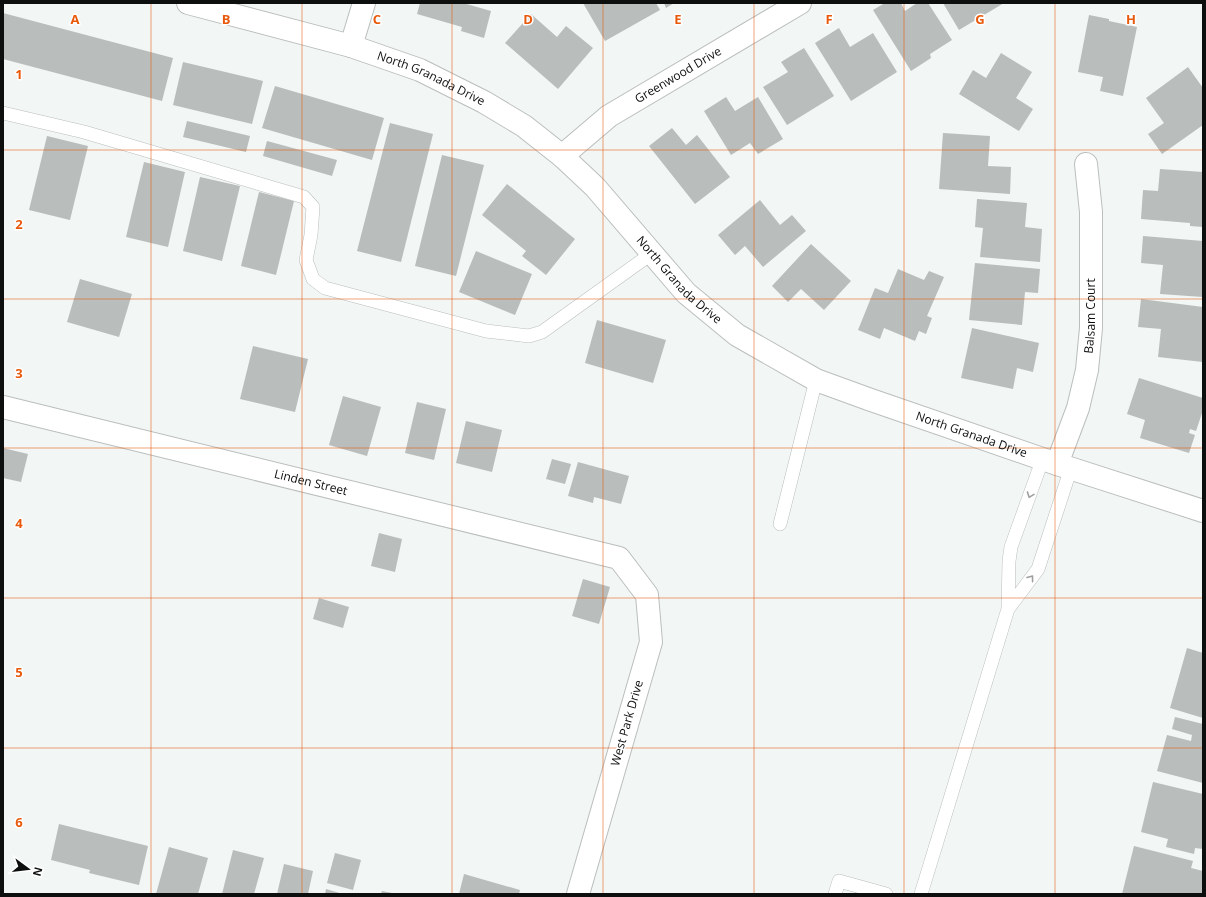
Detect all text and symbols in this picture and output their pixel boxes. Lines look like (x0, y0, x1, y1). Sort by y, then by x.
text: A (71, 10, 80, 28)
text: B (222, 10, 231, 28)
text: C (373, 10, 381, 28)
text: D (523, 10, 533, 28)
text: E (674, 10, 682, 28)
text: F (825, 10, 833, 28)
text: G (975, 10, 985, 28)
text: H (1126, 10, 1136, 28)
street label: Greenwood Drive (631, 42, 725, 107)
street label: North Granada Drive (375, 47, 488, 109)
text: 1 (15, 65, 23, 83)
text: 2 (15, 215, 23, 233)
street label: North Granada Drive (633, 232, 726, 327)
street label: Balsam Court (1080, 278, 1099, 354)
text: 3 (15, 364, 23, 382)
street label: North Granada Drive (914, 407, 1030, 461)
street label: Linden Street (273, 465, 349, 499)
one-way arrow (1026, 492, 1034, 499)
text: 4 (15, 514, 23, 532)
one-way arrow (1026, 575, 1033, 582)
text: 5 (15, 663, 23, 681)
street label: West Park Drive (606, 678, 647, 768)
text: 6 (15, 813, 23, 831)
north arrow (8, 849, 48, 889)
text: N (30, 865, 47, 878)

